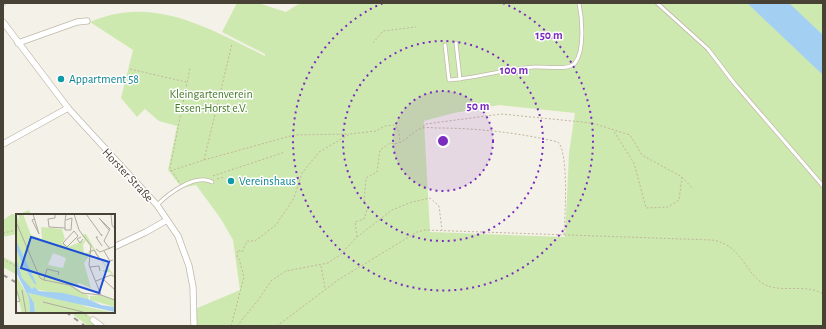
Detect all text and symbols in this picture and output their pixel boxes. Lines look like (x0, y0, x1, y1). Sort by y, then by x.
text: 150 m (535, 29, 563, 41)
text: 100 m (500, 64, 528, 76)
place label: Appartment 58 (69, 73, 139, 85)
marker: Appartment 58 (56, 74, 66, 84)
park label: Kleingartenverein Essen-Horst e.V. (169, 88, 253, 114)
text: 50 m (467, 100, 490, 112)
centre of rings (436, 134, 450, 148)
street label: Horster Straße (100, 146, 156, 204)
place label: Vereinshaus (239, 175, 296, 187)
marker: Vereinshaus (226, 176, 236, 186)
inset map (16, 214, 115, 313)

